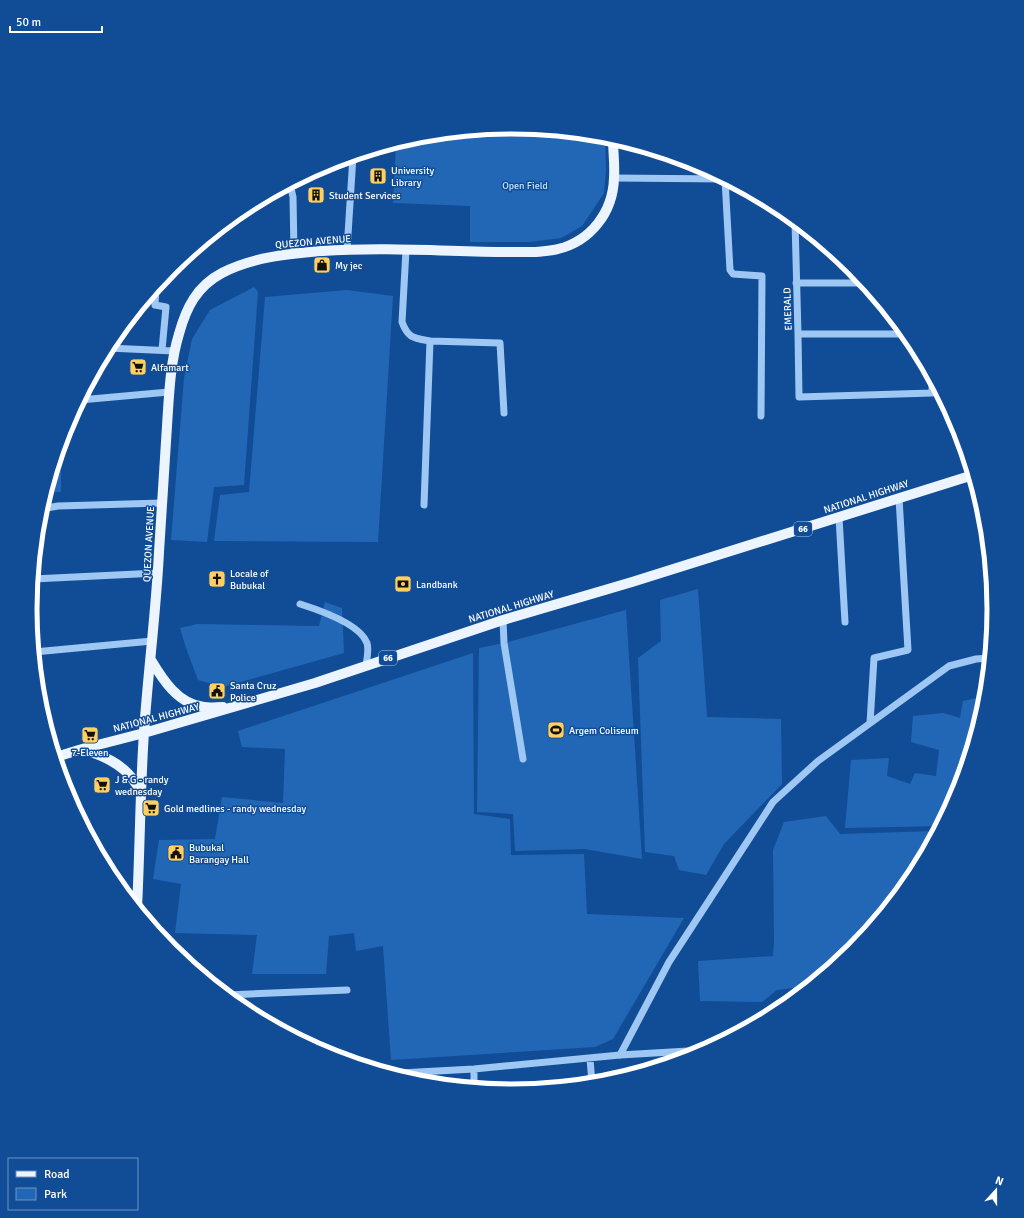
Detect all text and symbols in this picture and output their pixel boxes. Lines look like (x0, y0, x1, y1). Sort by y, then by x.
scale bar (10, 8, 102, 34)
text: 50 m (16, 15, 41, 30)
place label: University Library (391, 165, 434, 189)
building icon: University Library (368, 166, 388, 186)
park label: Open Field (502, 180, 548, 192)
building icon: Student Services (306, 185, 326, 205)
place label: Student Services (329, 190, 401, 202)
street label: QUEZON AVENUE (275, 233, 352, 251)
shop icon: My jec (312, 255, 332, 275)
place label: My jec (335, 260, 363, 272)
street label: EMERALD (781, 287, 795, 331)
supermarket icon: Alfamart (128, 357, 148, 377)
place label: Alfamart (151, 362, 189, 374)
street label: NATIONAL HIGHWAY (822, 478, 910, 516)
street label: QUEZON AVENUE (141, 505, 157, 582)
road number: 66 (794, 522, 812, 536)
place label: Locale of Bubukal (230, 568, 269, 592)
church icon: Locale of Bubukal (207, 569, 227, 589)
bank icon: Landbank (393, 574, 413, 594)
place label: Landbank (416, 579, 458, 591)
street label: NATIONAL HIGHWAY (467, 588, 555, 626)
road number: 66 (379, 651, 397, 665)
place label: Santa Cruz Police (230, 680, 277, 704)
public building icon: Santa Cruz Police (207, 681, 227, 701)
street label: NATIONAL HIGHWAY (112, 701, 201, 735)
sports icon: Argem Coliseum (546, 720, 566, 740)
supermarket icon: 7-Eleven (80, 725, 100, 745)
place label: Argem Coliseum (569, 725, 639, 737)
place label: 7-Eleven (71, 747, 109, 759)
place label: J & G - randy wednesday (115, 774, 169, 798)
supermarket icon: J & G - randy wednesday (92, 775, 112, 795)
supermarket icon: Gold medlines - randy wednesday (141, 798, 161, 818)
place label: Gold medlines - randy wednesday (164, 803, 306, 815)
place label: Bubukal Barangay Hall (189, 842, 249, 866)
public building icon: Bubukal Barangay Hall (166, 843, 186, 863)
legend (8, 1158, 138, 1210)
text: Road (44, 1167, 70, 1182)
north arrow (976, 1170, 1016, 1210)
text: N (994, 1174, 1005, 1189)
text: Park (44, 1187, 67, 1202)

